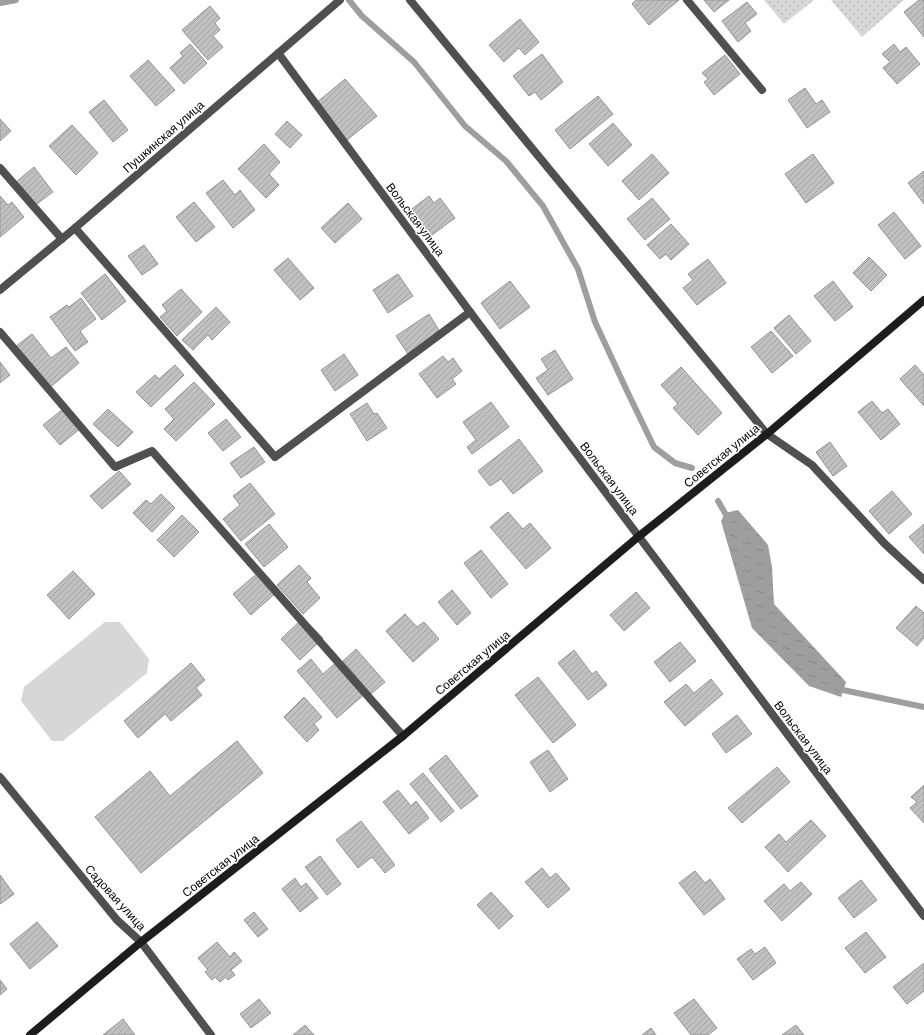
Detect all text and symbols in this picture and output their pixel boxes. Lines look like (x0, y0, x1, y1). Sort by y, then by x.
street label: Пушкинская улица (120, 97, 207, 176)
street label: Вольская улица (383, 180, 448, 259)
street label: Советская улица (680, 420, 763, 491)
street label: Вольская улица (577, 439, 642, 518)
street label: Советская улица (432, 626, 513, 698)
street label: Вольская улица (771, 698, 836, 777)
street label: Советская улица (179, 831, 262, 900)
street label: Садовая улица (82, 861, 150, 934)

